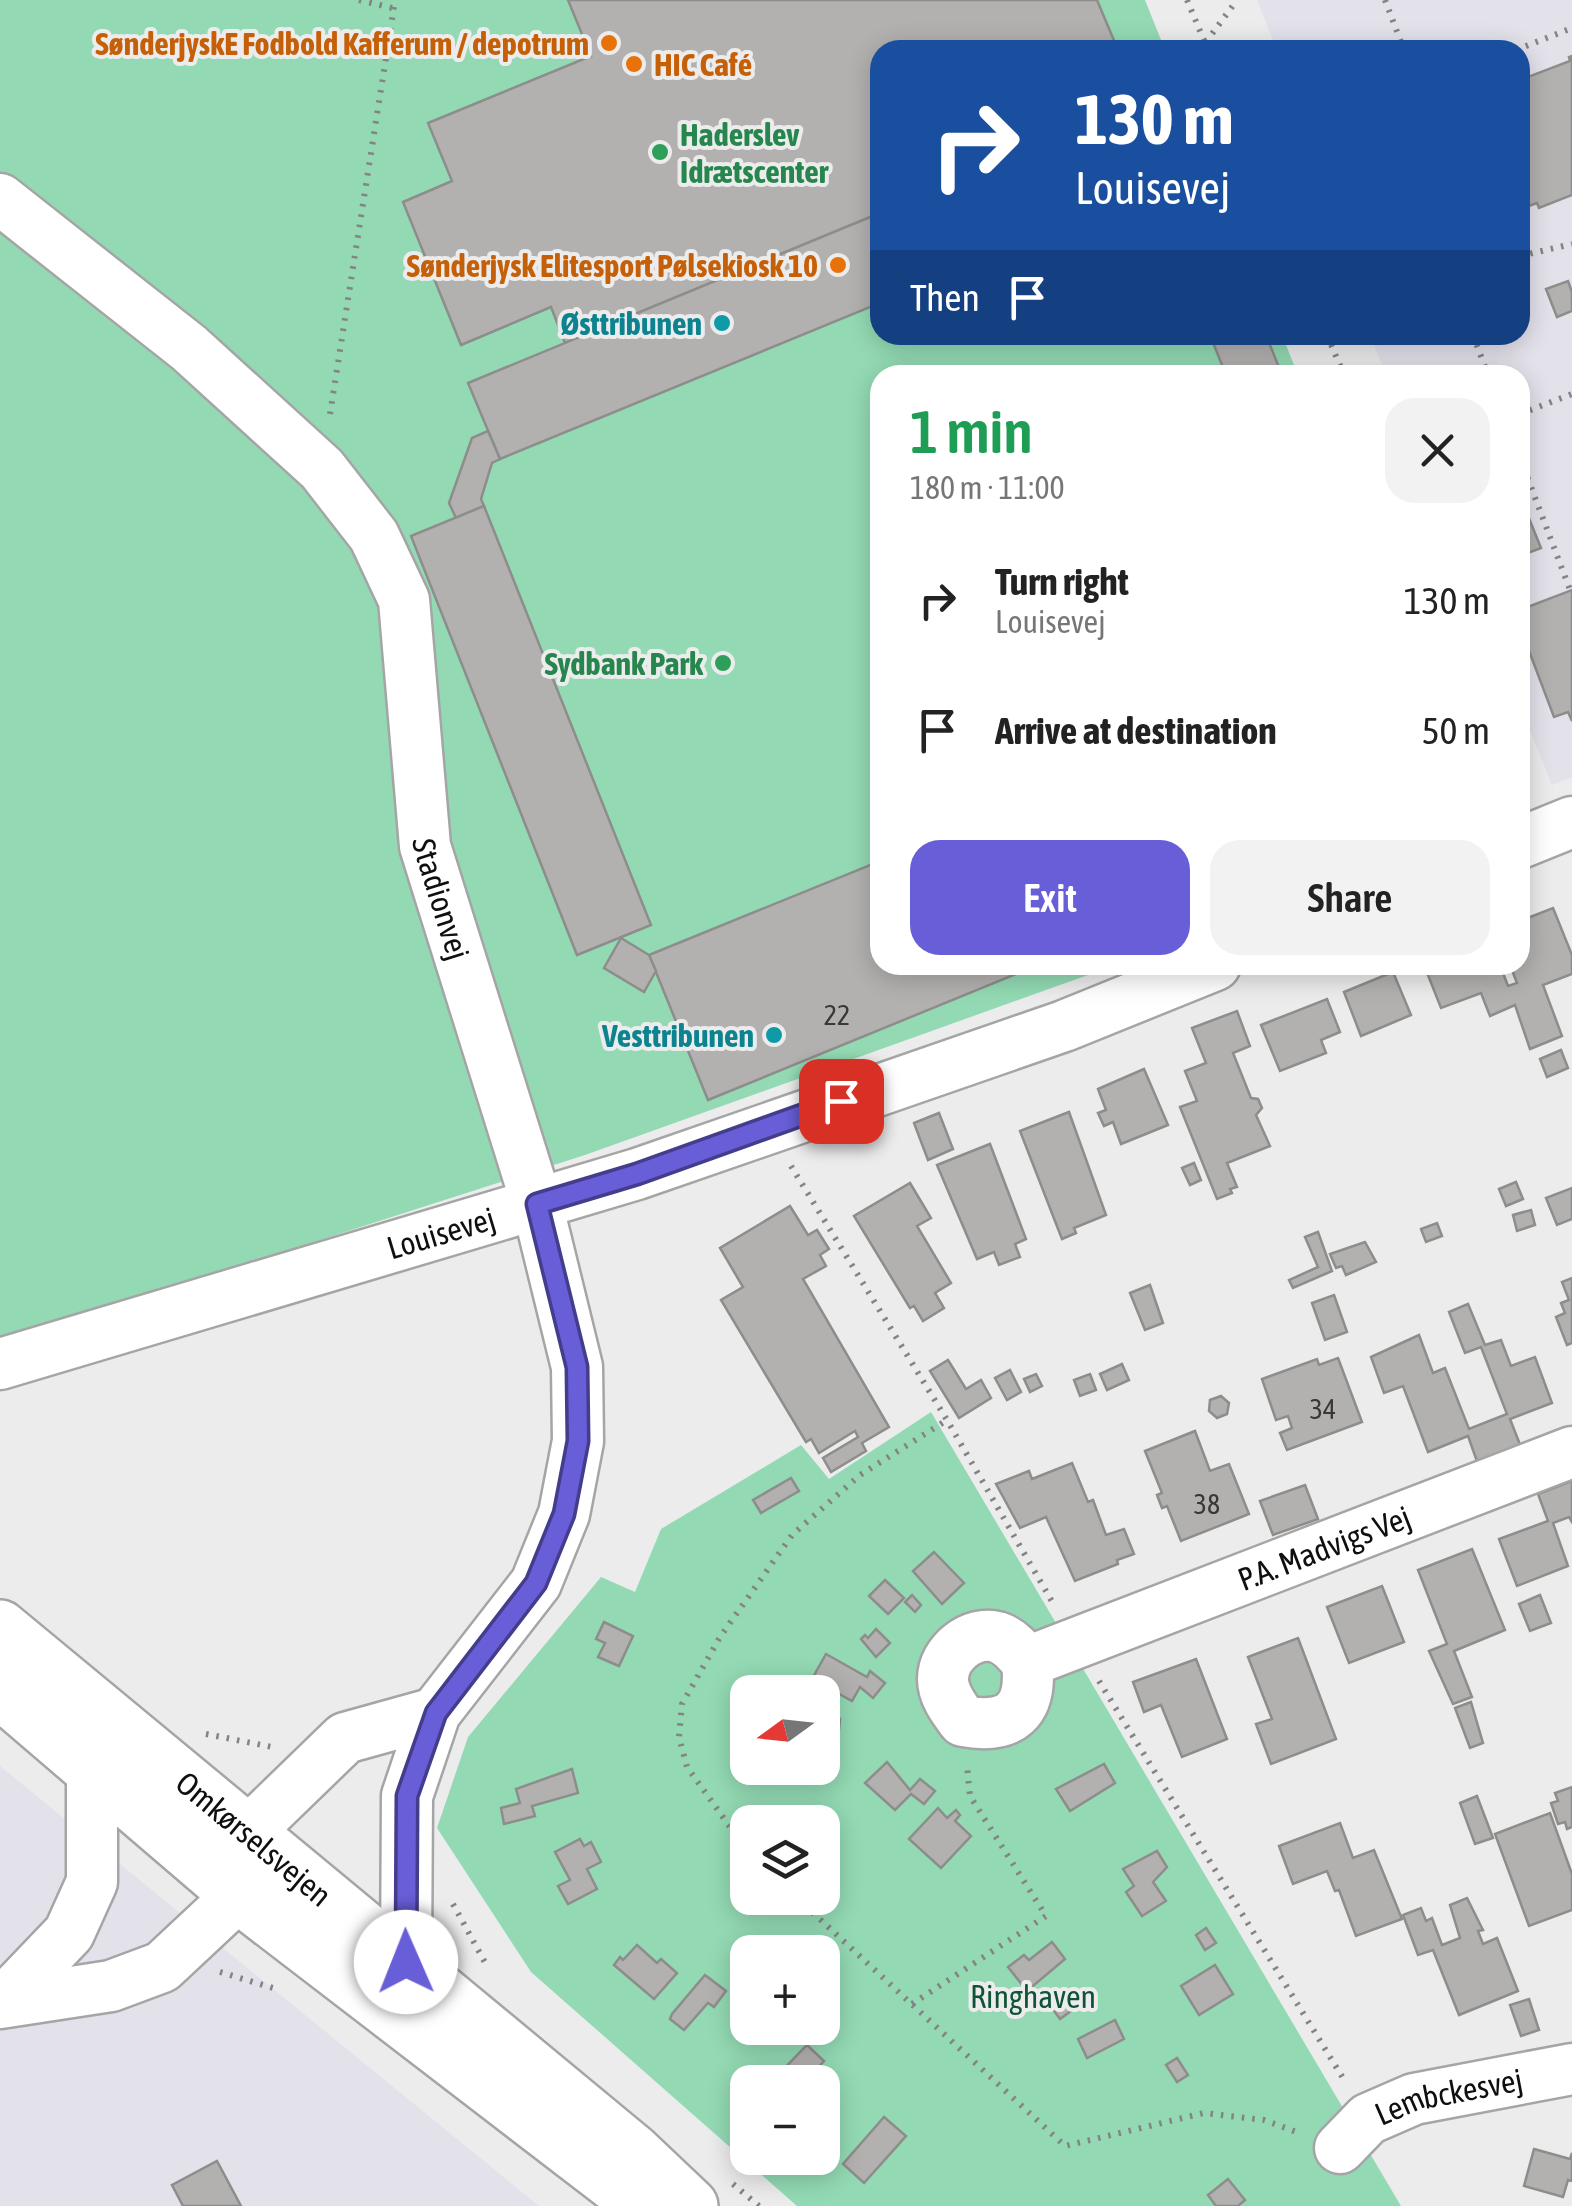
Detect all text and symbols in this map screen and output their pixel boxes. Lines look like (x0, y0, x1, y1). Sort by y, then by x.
place label: SønderjyskE Fodbold Kafferum / depotrum (95, 25, 589, 62)
marker: SønderjyskE Fodbold Kafferum / depotrum (598, 32, 620, 54)
place label: HIC Café (654, 46, 752, 83)
marker: HIC Café (623, 53, 645, 75)
text: 130 m (1075, 79, 1234, 159)
icon: right (910, 80, 1040, 210)
place label: Haderslev Idrætscenter (680, 116, 829, 190)
marker: Haderslev Idrætscenter (649, 141, 671, 163)
text: Louisevej (1075, 162, 1230, 214)
place label: Sønderjysk Elitesport Pølsekiosk 10 (407, 247, 818, 284)
marker: Sønderjysk Elitesport Pølsekiosk 10 (827, 254, 849, 276)
icon: arrive (1000, 270, 1055, 325)
text: Then (910, 276, 980, 319)
place label: Østtribunen (561, 305, 702, 342)
marker: Østtribunen (711, 312, 733, 334)
text: 1 min (910, 397, 1033, 466)
button: close (1385, 398, 1490, 503)
text: 180 m · 11:00 (910, 469, 1065, 506)
text: Turn right (995, 560, 1129, 603)
icon: right (910, 573, 965, 628)
text: 130 m (1404, 579, 1490, 622)
text: Louisevej (995, 603, 1106, 640)
place label: Sydbank Park (544, 645, 704, 682)
marker: Sydbank Park (712, 652, 734, 674)
icon: arrive (910, 703, 965, 758)
text: Arrive at destination (995, 709, 1277, 752)
text: 50 m (1422, 709, 1490, 752)
street label: Stadionvej (406, 837, 478, 964)
button: Exit (910, 840, 1190, 955)
button: Share (1210, 840, 1490, 955)
house number: 22 (824, 999, 850, 1031)
place label: Vesttribunen (601, 1017, 754, 1054)
marker: Vesttribunen (763, 1024, 785, 1046)
pin (799, 1059, 884, 1144)
icon: arrive (814, 1074, 869, 1129)
street label: Louisevej (383, 1199, 499, 1266)
house number: 34 (1310, 1393, 1336, 1425)
house number: 38 (1194, 1488, 1220, 1520)
street label: P.A. Madvigs Vej (1233, 1498, 1416, 1597)
north arrow (730, 1675, 840, 1785)
map controls (730, 1675, 840, 2175)
street label: Omkørselsvejen (169, 1764, 339, 1913)
button: layers (730, 1805, 840, 1915)
position arrow (354, 1910, 458, 2014)
button: + (730, 1935, 840, 2045)
park label: Ringhaven (970, 1978, 1096, 2015)
street label: Lembckesvej (1369, 2060, 1526, 2132)
button: − (730, 2065, 840, 2175)

